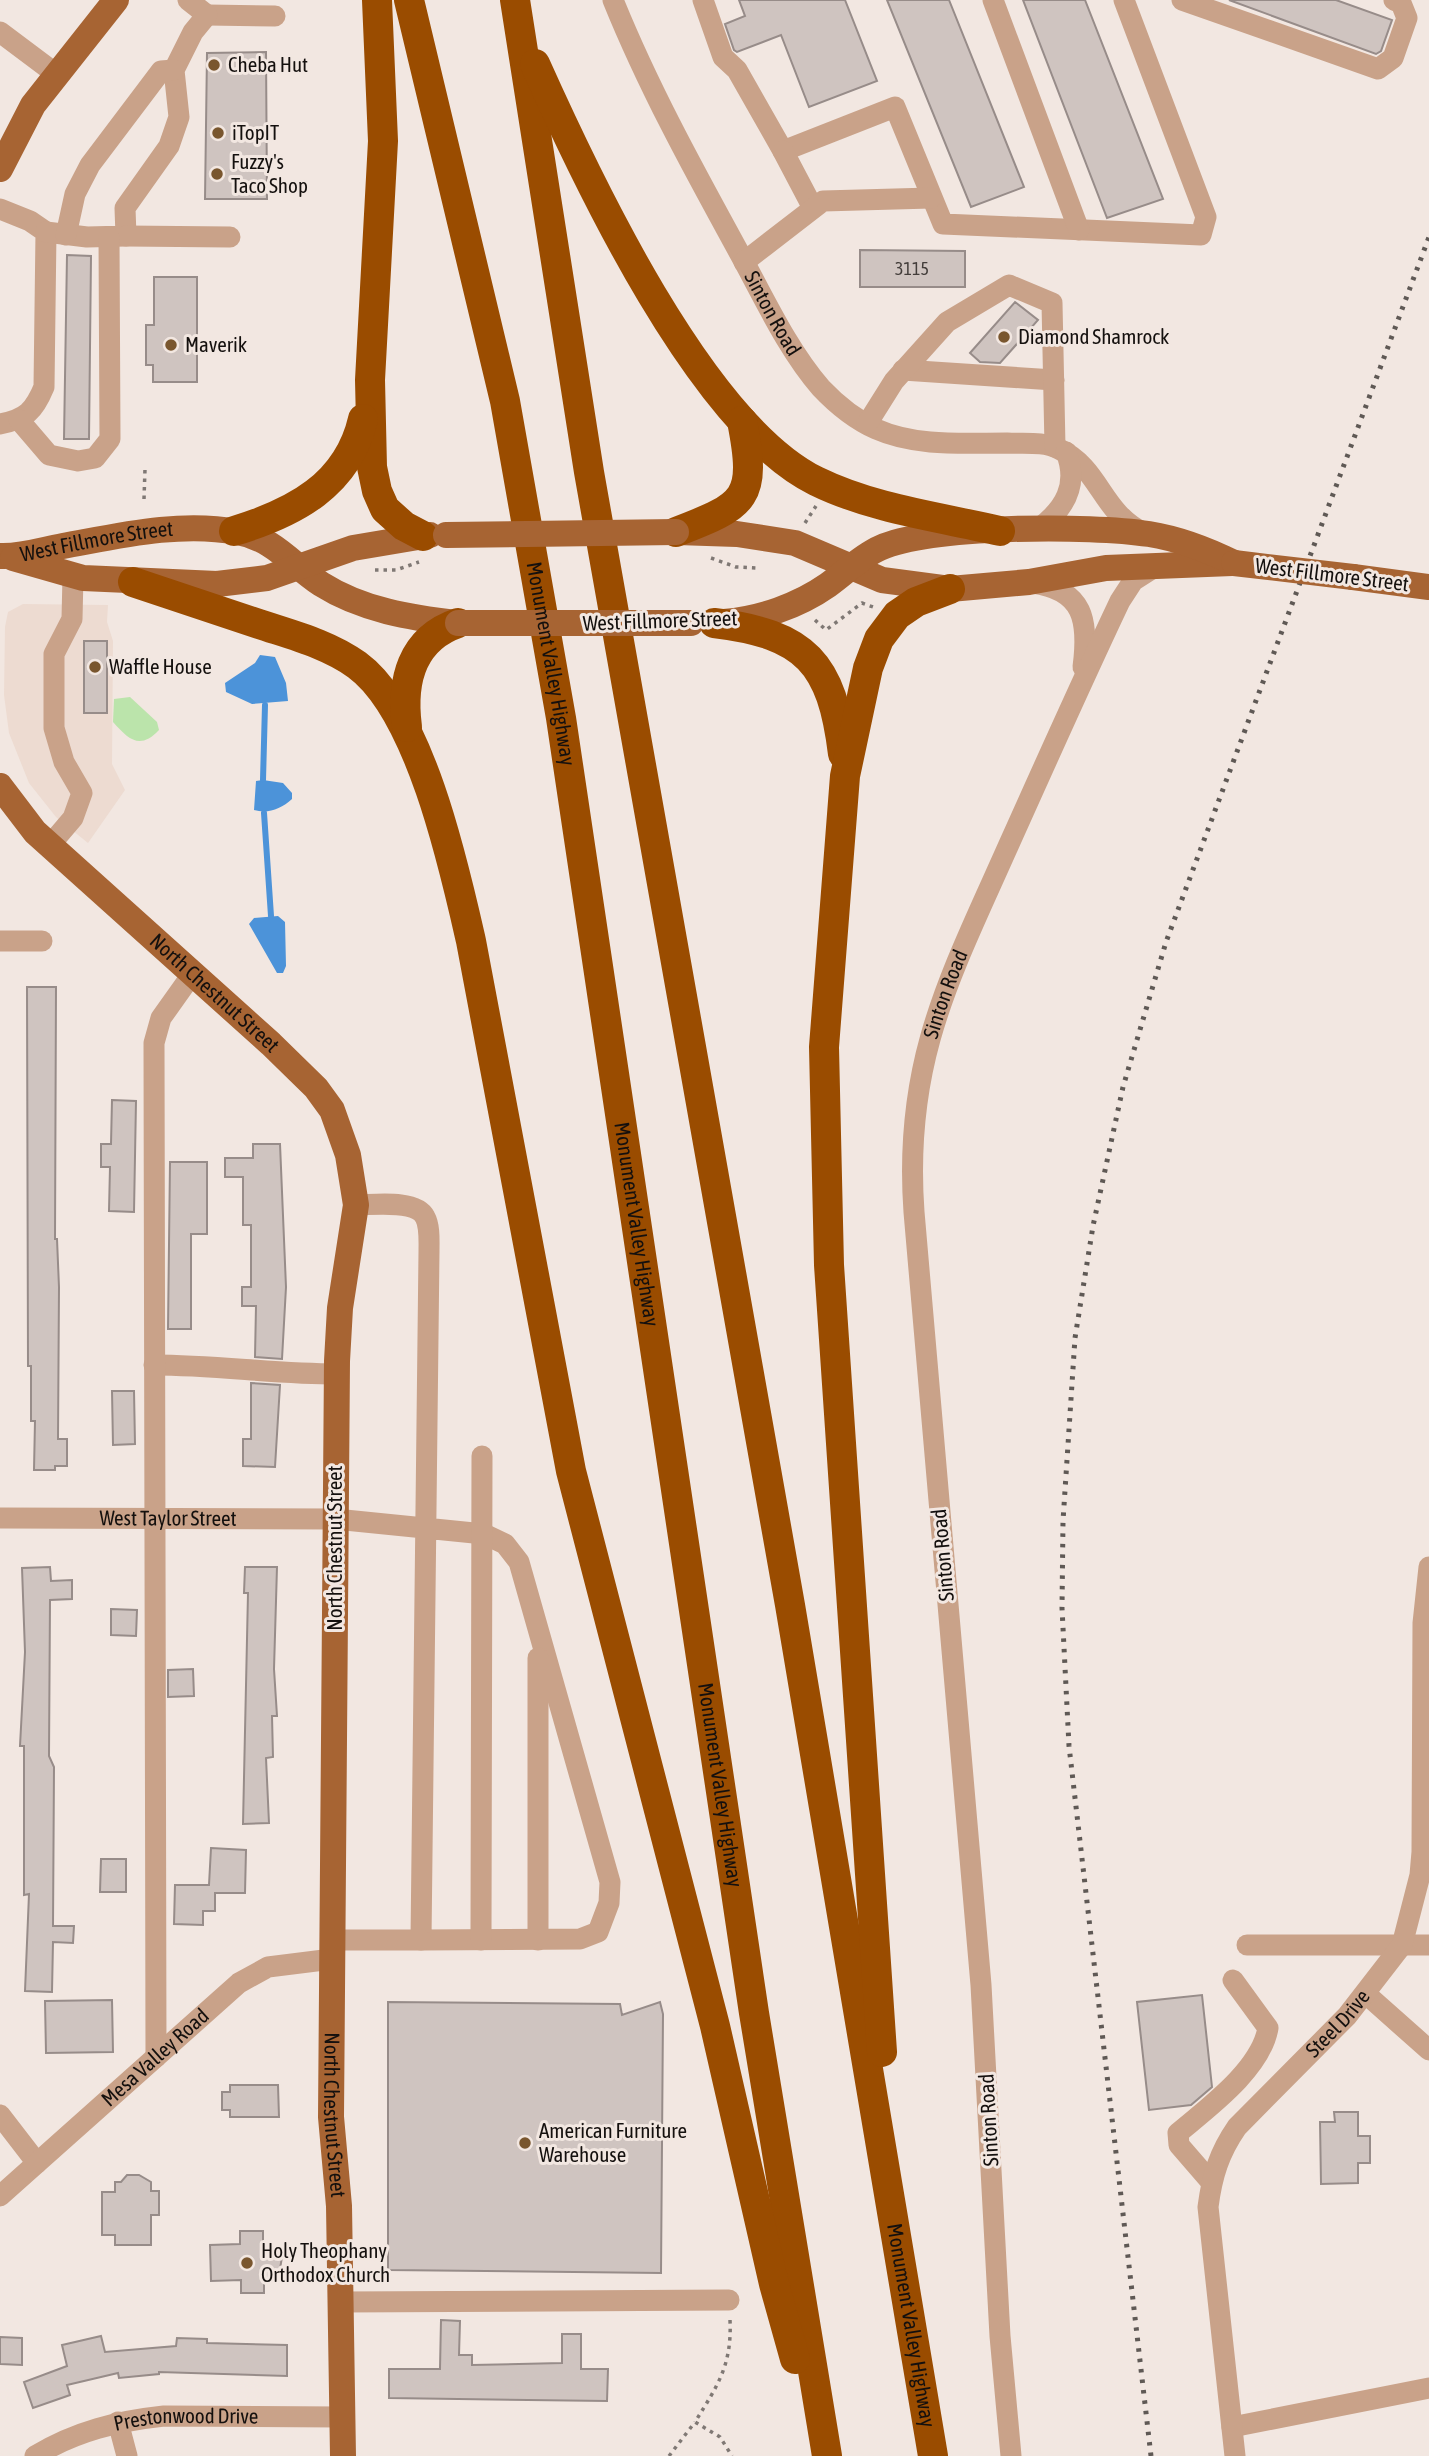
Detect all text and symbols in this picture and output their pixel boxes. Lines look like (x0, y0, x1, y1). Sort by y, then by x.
place label: Cheba Hut (228, 52, 308, 76)
marker: Cheba Hut (206, 57, 222, 73)
place label: iTopIT (232, 120, 279, 144)
marker: iTopIT (210, 125, 226, 141)
place label: Fuzzy's Taco Shop (231, 149, 308, 197)
marker: Fuzzy's Taco Shop (209, 166, 225, 182)
house number: 3115 (895, 258, 929, 279)
street label: Sinton Road (740, 267, 806, 360)
place label: Diamond Shamrock (1018, 324, 1169, 348)
marker: Diamond Shamrock (996, 329, 1012, 345)
place label: Maverik (185, 332, 247, 356)
marker: Maverik (163, 337, 179, 353)
street label: West Fillmore Street (18, 516, 174, 566)
street label: West Fillmore Street (1254, 553, 1410, 595)
street label: Monument Valley Highway (523, 560, 581, 767)
street label: West Fillmore Street (582, 605, 738, 635)
place label: Waffle House (109, 654, 212, 678)
marker: Waffle House (87, 659, 103, 675)
street label: North Chestnut Street (146, 928, 285, 1057)
street label: Sinton Road (918, 946, 972, 1041)
street label: Monument Valley Highway (610, 1120, 665, 1328)
street label: North Chestnut Street (322, 1465, 346, 1631)
street label: West Taylor Street (99, 1505, 237, 1530)
street label: Sinton Road (926, 1508, 958, 1602)
street label: Monument Valley Highway (694, 1681, 748, 1889)
street label: Steel Drive (1300, 1985, 1374, 2062)
street label: Mesa Valley Road (96, 2003, 213, 2111)
street label: North Chestnut Street (320, 2032, 351, 2198)
street label: Sinton Road (974, 2073, 1002, 2167)
place label: American Furniture Warehouse (539, 2118, 687, 2166)
marker: American Furniture Warehouse (517, 2135, 533, 2151)
street label: Monument Valley Highway (883, 2222, 941, 2429)
place label: Holy Theophany Orthodox Church (261, 2238, 390, 2286)
marker: Holy Theophany Orthodox Church (239, 2255, 255, 2271)
street label: Prestonwood Drive (111, 2403, 258, 2435)

